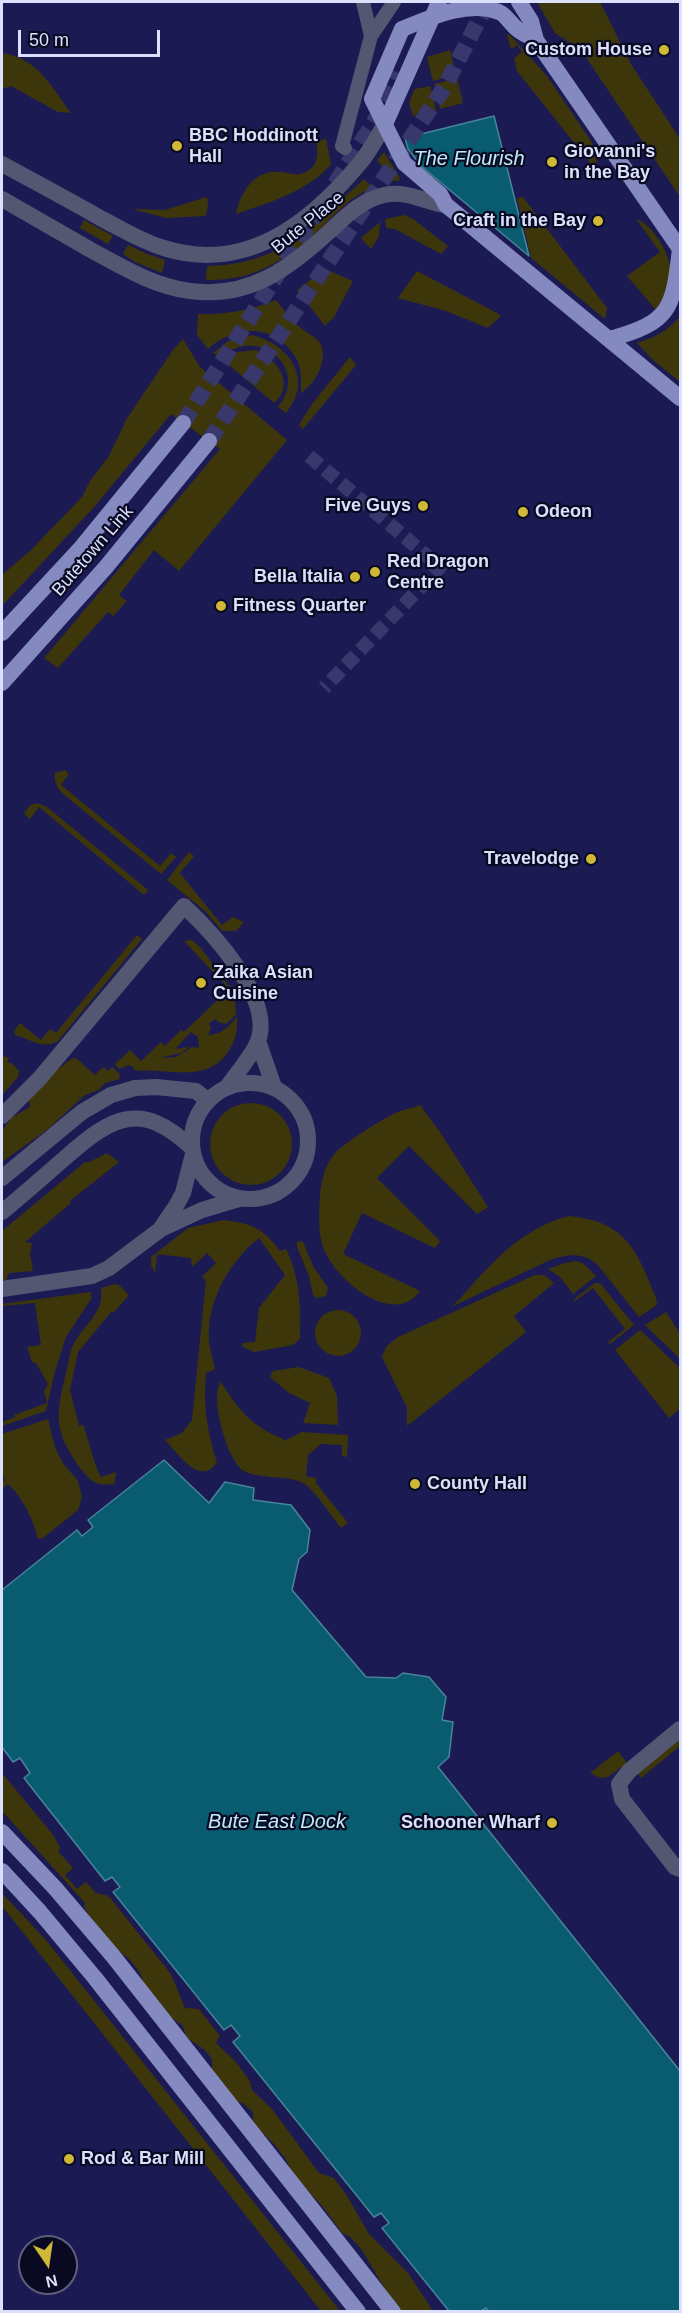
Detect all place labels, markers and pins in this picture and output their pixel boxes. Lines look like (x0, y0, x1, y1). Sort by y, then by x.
place label: Custom House (525, 39, 652, 61)
marker: Custom House (657, 43, 671, 57)
place label: BBC Hoddinott Hall (189, 125, 318, 168)
marker: BBC Hoddinott Hall (170, 139, 184, 153)
place label: Giovanni's in the Bay (564, 141, 655, 184)
marker: Giovanni's in the Bay (545, 155, 559, 169)
place label: Craft in the Bay (453, 210, 586, 232)
marker: Craft in the Bay (591, 214, 605, 228)
place label: Five Guys (325, 495, 411, 517)
marker: Five Guys (416, 499, 430, 513)
place label: Odeon (535, 501, 592, 523)
marker: Odeon (516, 505, 530, 519)
place label: Red Dragon Centre (387, 551, 489, 594)
marker: Red Dragon Centre (368, 565, 382, 579)
place label: Bella Italia (254, 566, 343, 588)
marker: Bella Italia (348, 570, 362, 584)
place label: Fitness Quarter (233, 595, 366, 617)
marker: Fitness Quarter (214, 599, 228, 613)
place label: Travelodge (484, 848, 579, 870)
marker: Travelodge (584, 852, 598, 866)
place label: Zaika Asian Cuisine (213, 962, 313, 1004)
marker: Zaika Asian Cuisine (194, 976, 208, 990)
place label: County Hall (427, 1473, 527, 1495)
marker: County Hall (408, 1477, 422, 1491)
place label: Schooner Wharf (401, 1812, 540, 1834)
marker: Schooner Wharf (545, 1816, 559, 1830)
place label: Rod & Bar Mill (81, 2148, 204, 2170)
marker: Rod & Bar Mill (62, 2152, 76, 2166)

